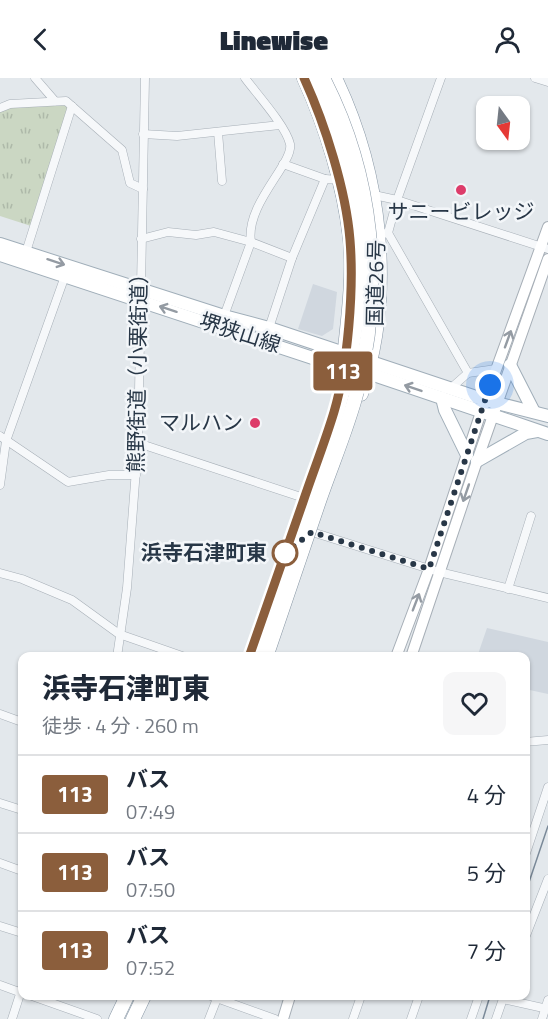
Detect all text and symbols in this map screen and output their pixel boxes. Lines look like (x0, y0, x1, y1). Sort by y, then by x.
text: Linewise (220, 19, 328, 60)
icon: back (24, 23, 57, 56)
icon: person (491, 23, 524, 56)
north arrow (476, 96, 530, 150)
map controls (476, 96, 530, 150)
marker: サニービレッジ (454, 183, 468, 197)
place label: サニービレッジ (388, 195, 535, 227)
street label: 国道26号 (358, 239, 392, 327)
one-way arrow (46, 257, 65, 268)
street label: 熊野街道（小栗街道） (119, 263, 155, 473)
one-way arrow (159, 303, 178, 314)
street label: 堺狭山線 (195, 304, 285, 360)
one-way arrow (503, 330, 514, 349)
line badge: 113 (308, 352, 378, 390)
text: 113 (325, 355, 361, 387)
your location (475, 370, 505, 400)
one-way arrow (404, 382, 423, 393)
place label: マルハン (159, 406, 243, 438)
marker: マルハン (248, 416, 262, 430)
one-way arrow (459, 483, 470, 502)
place label: 浜寺石津町東 (141, 536, 267, 568)
marker: 浜寺石津町東 (272, 540, 298, 566)
one-way arrow (412, 593, 423, 612)
text: 浜寺石津町東 (42, 666, 210, 709)
button: heart (443, 672, 506, 735)
text: 徒歩 · 4 分 · 260 m (42, 710, 199, 741)
text: バス (126, 762, 170, 796)
text: 113 (57, 778, 93, 810)
text: 4 分 (467, 778, 506, 812)
text: 07:49 (126, 796, 175, 827)
text: バス (126, 840, 170, 874)
text: 113 (57, 856, 93, 888)
text: 5 分 (467, 856, 506, 890)
text: 07:50 (126, 874, 175, 905)
text: バス (126, 918, 170, 952)
text: 113 (57, 934, 93, 966)
text: 7 分 (467, 934, 506, 968)
text: 07:52 (126, 952, 175, 983)

